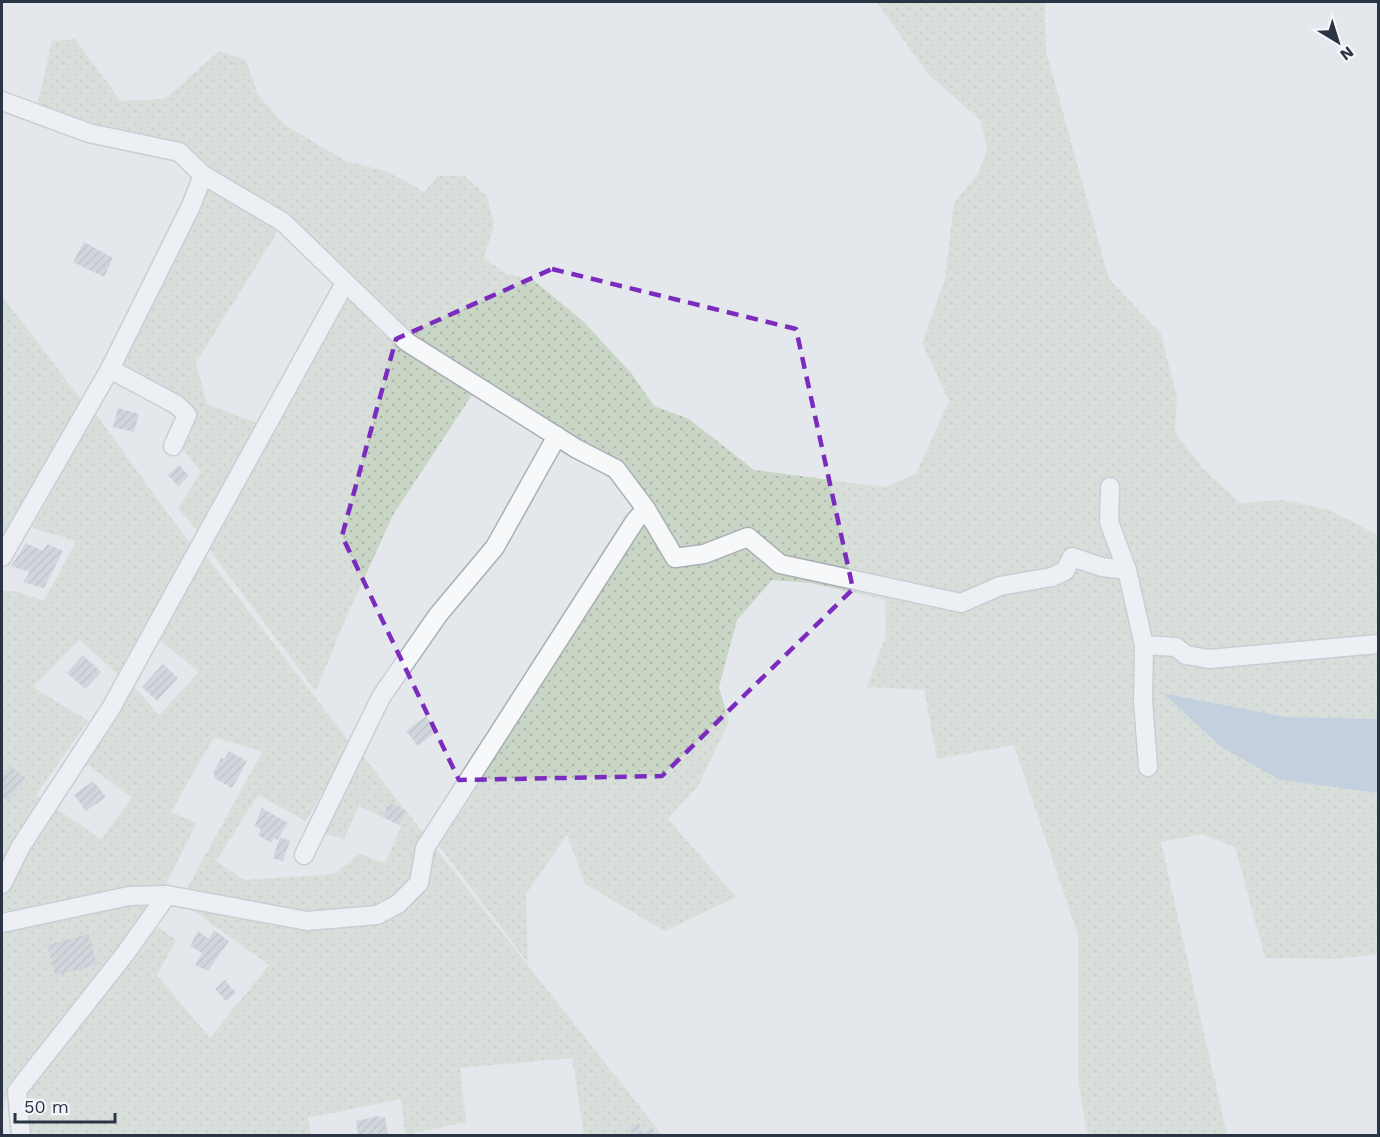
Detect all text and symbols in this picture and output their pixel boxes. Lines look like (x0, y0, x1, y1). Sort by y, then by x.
north arrow (1308, 12, 1368, 72)
text: N (1336, 42, 1357, 65)
scale bar (15, 1086, 116, 1124)
text: 50 m (24, 1096, 69, 1117)

